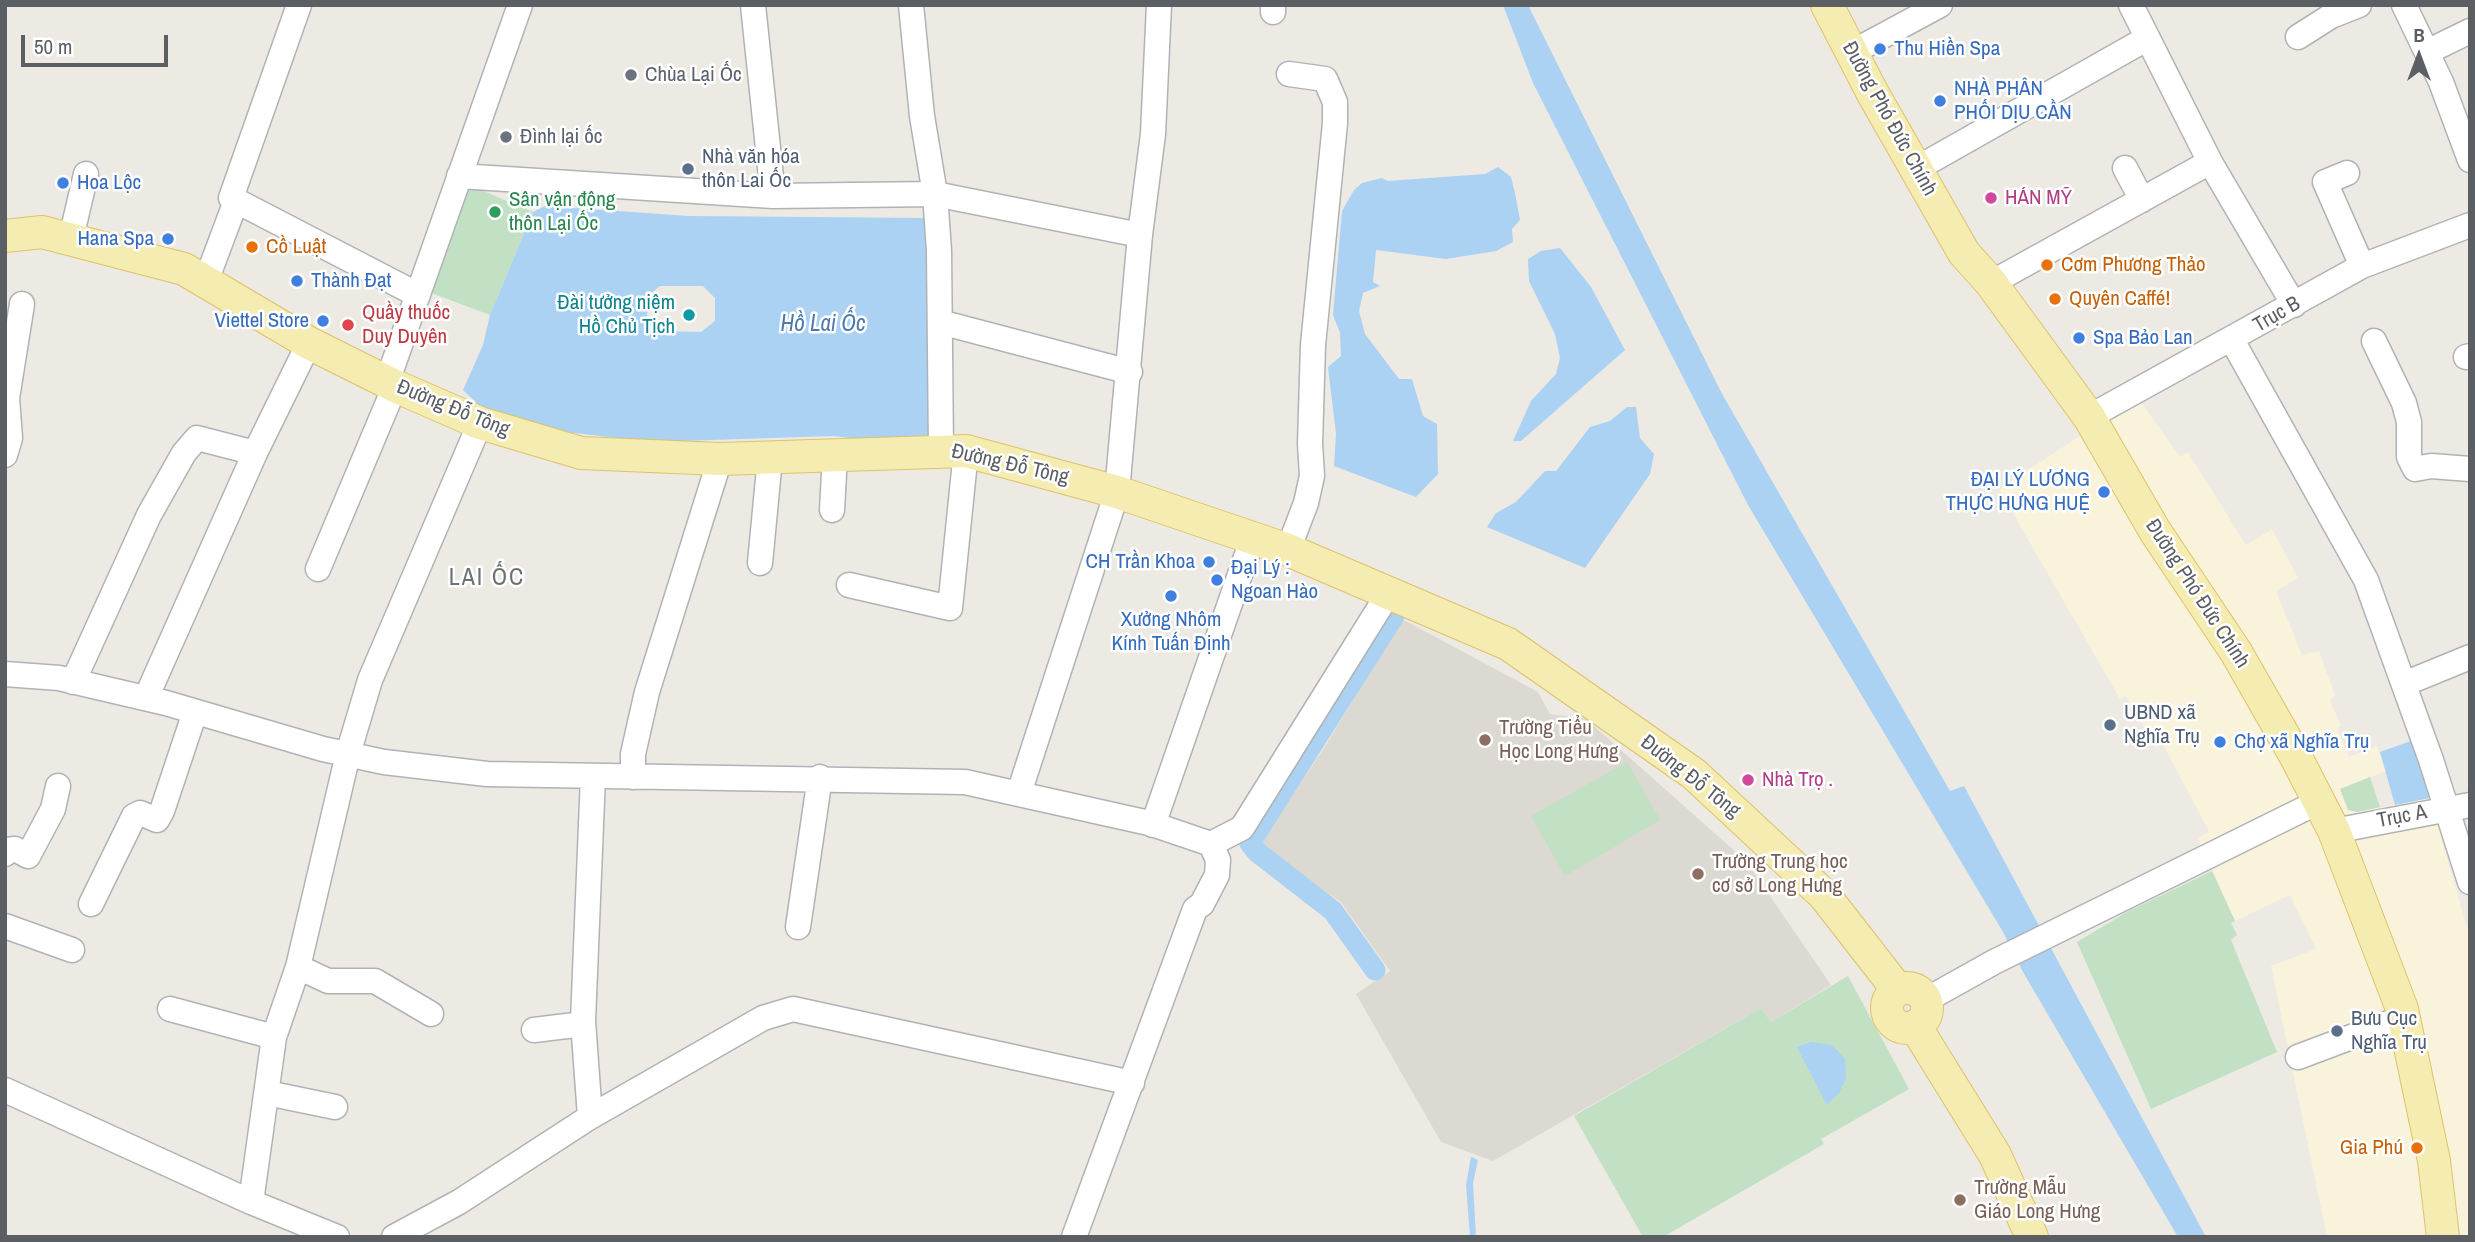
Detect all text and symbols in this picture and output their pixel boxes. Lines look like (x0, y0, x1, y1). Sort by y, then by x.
scale bar (24, 21, 172, 65)
north arrow (2384, 21, 2454, 91)
text: B (2413, 22, 2425, 48)
text: 50 m (34, 32, 72, 61)
place label: Thu Hiền Spa (1894, 36, 2000, 62)
street label: Đường Phó Đức Chính (1836, 38, 1942, 200)
marker: Thu Hiền Spa (1872, 41, 1888, 57)
place label: Chùa Lại Ốc (645, 62, 742, 88)
marker: Chùa Lại Ốc (623, 67, 639, 83)
place label: NHÀ PHÂN PHỐI DỊU CẦN (1954, 76, 2072, 126)
marker: NHÀ PHÂN PHỐI DỊU CẦN (1932, 93, 1948, 109)
place label: Đình lại ốc (520, 124, 602, 150)
marker: Đình lại ốc (498, 129, 514, 145)
place label: Nhà văn hóa thôn Lai Ốc (702, 144, 800, 194)
marker: Nhà văn hóa thôn Lai Ốc (680, 161, 696, 177)
place label: Hoa Lộc (77, 170, 141, 196)
marker: Hoa Lộc (55, 175, 71, 191)
place label: HÁN MỸ (2005, 185, 2072, 211)
place label: Sân vận động thôn Lại Ốc (509, 187, 615, 237)
marker: HÁN MỸ (1983, 190, 1999, 206)
marker: Sân vận động thôn Lại Ốc (487, 204, 503, 220)
place label: Hana Spa (77, 226, 154, 252)
marker: Hana Spa (160, 231, 176, 247)
place label: Cồ Luật (266, 234, 326, 260)
marker: Cồ Luật (244, 239, 260, 255)
place label: Cơm Phương Thảo (2061, 252, 2206, 278)
marker: Cơm Phương Thảo (2039, 257, 2055, 273)
place label: Thành Đạt (311, 268, 391, 294)
marker: Thành Đạt (289, 273, 305, 289)
place label: Quyên Caffé! (2069, 286, 2170, 312)
place label: Đài tưởng niệm Hồ Chủ Tịch (557, 290, 675, 340)
marker: Quyên Caffé! (2047, 291, 2063, 307)
street label: Trục B (2249, 292, 2305, 338)
place label: Quầy thuốc Duy Duyên (362, 300, 450, 350)
marker: Đài tưởng niệm Hồ Chủ Tịch (681, 307, 697, 323)
place label: Viettel Store (215, 308, 309, 334)
water label: Hồ Lai Ốc (781, 311, 865, 339)
marker: Viettel Store (315, 313, 331, 329)
marker: Quầy thuốc Duy Duyên (340, 317, 356, 333)
place label: Spa Bảo Lan (2093, 325, 2193, 351)
marker: Spa Bảo Lan (2071, 330, 2087, 346)
street label: Đường Đỗ Tông (393, 375, 513, 443)
street label: Đường Đỗ Tông (949, 439, 1071, 491)
place label: ĐẠI LÝ LƯƠNG THỰC HƯNG HUỆ (1946, 467, 2090, 517)
marker: ĐẠI LÝ LƯƠNG THỰC HƯNG HUỆ (2096, 484, 2112, 500)
street label: Đường Phó Đức Chính (2140, 515, 2254, 673)
place label: CH Trần Khoa (1086, 549, 1195, 575)
marker: CH Trần Khoa (1201, 554, 1217, 570)
place label: Đại Lý : Ngoan Hào (1231, 555, 1318, 605)
district label: LAI ỐC (449, 565, 525, 593)
marker: Đại Lý : Ngoan Hào (1209, 572, 1225, 588)
marker: Xưởng Nhôm Kính Tuấn Định (1163, 588, 1179, 604)
place label: Xưởng Nhôm Kính Tuấn Định (1111, 607, 1231, 657)
place label: UBND xã Nghĩa Trụ (2124, 700, 2200, 750)
place label: Trường Tiểu Học Long Hưng (1499, 715, 1619, 765)
marker: UBND xã Nghĩa Trụ (2102, 717, 2118, 733)
place label: Chợ xã Nghĩa Trụ (2234, 729, 2369, 755)
street label: Đường Đỗ Tông (1635, 730, 1745, 824)
marker: Trường Tiểu Học Long Hưng (1477, 732, 1493, 748)
marker: Chợ xã Nghĩa Trụ (2212, 734, 2228, 750)
place label: Nhà Trọ . (1762, 767, 1833, 793)
marker: Nhà Trọ . (1740, 772, 1756, 788)
street label: Trục A (2375, 800, 2429, 834)
place label: Trường Trung học cơ sở Long Hưng (1712, 849, 1848, 899)
marker: Trường Trung học cơ sở Long Hưng (1690, 866, 1706, 882)
place label: Bưu Cục Nghĩa Trụ (2351, 1006, 2427, 1056)
marker: Bưu Cục Nghĩa Trụ (2329, 1023, 2345, 1039)
place label: Gia Phú (2340, 1135, 2403, 1161)
marker: Gia Phú (2409, 1140, 2425, 1156)
place label: Trường Mẫu Giáo Long Hưng (1974, 1175, 2100, 1225)
marker: Trường Mẫu Giáo Long Hưng (1952, 1192, 1968, 1208)

